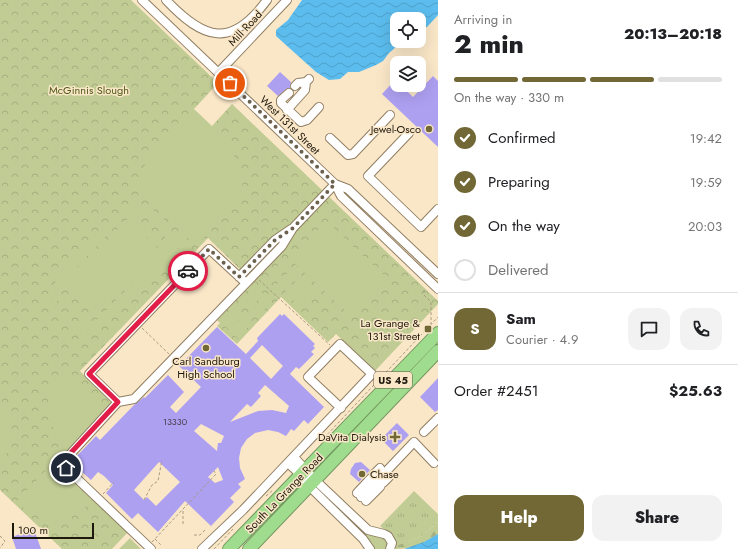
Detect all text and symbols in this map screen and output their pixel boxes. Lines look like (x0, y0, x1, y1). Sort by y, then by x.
street label: Mill Road (224, 7, 266, 49)
text: Arriving in (454, 10, 512, 29)
map controls (390, 12, 426, 92)
button: locate (390, 12, 426, 48)
text: 20:13–20:18 (624, 23, 722, 45)
text: 2 min (454, 25, 524, 63)
button: layers (390, 56, 426, 92)
pin (213, 66, 247, 100)
icon: bag (219, 72, 241, 94)
park label: McGinnis Slough (49, 82, 129, 98)
text: On the way · 330 m (454, 88, 564, 107)
street label: West 131st Street (256, 92, 324, 158)
place label: Jewel-Osco (369, 121, 421, 137)
marker: Jewel-Osco (424, 124, 434, 134)
icon: check (454, 127, 476, 149)
text: Confirmed (488, 127, 556, 149)
text: 19:42 (690, 129, 722, 148)
icon: check (454, 171, 476, 193)
text: Preparing (488, 171, 550, 193)
text: 19:59 (690, 173, 722, 192)
icon: check (454, 215, 476, 237)
text: On the way (488, 215, 560, 237)
text: 20:03 (688, 217, 722, 236)
courier (168, 251, 208, 291)
text: Delivered (488, 259, 549, 281)
icon: car (177, 260, 199, 282)
text: Sam (506, 308, 536, 330)
button: chat (628, 308, 670, 350)
button: phone (680, 308, 722, 350)
place label: La Grange & 131st Street (360, 315, 421, 344)
text: S (470, 318, 480, 340)
marker: La Grange & 131st Street (423, 324, 433, 334)
text: Courier · 4.9 (506, 330, 579, 349)
marker: Carl Sandburg High School (201, 343, 211, 353)
place label: Carl Sandburg High School (172, 353, 240, 382)
road number: US 45 (374, 372, 412, 388)
text: Order #2451 (454, 380, 538, 402)
text: $25.63 (669, 380, 722, 402)
house number: 13330 (163, 415, 188, 428)
place label: DaVita Dialysis (318, 429, 387, 445)
marker: DaVita Dialysis (389, 431, 401, 443)
street label: South La Grange Road (242, 450, 326, 536)
pin (49, 451, 83, 485)
icon: home (55, 457, 77, 479)
place label: Chase (370, 466, 399, 482)
marker: Chase (357, 469, 367, 479)
button: Help (454, 495, 584, 541)
button: Share (592, 495, 722, 541)
scale bar (12, 521, 94, 540)
text: 100 m (18, 522, 48, 538)

